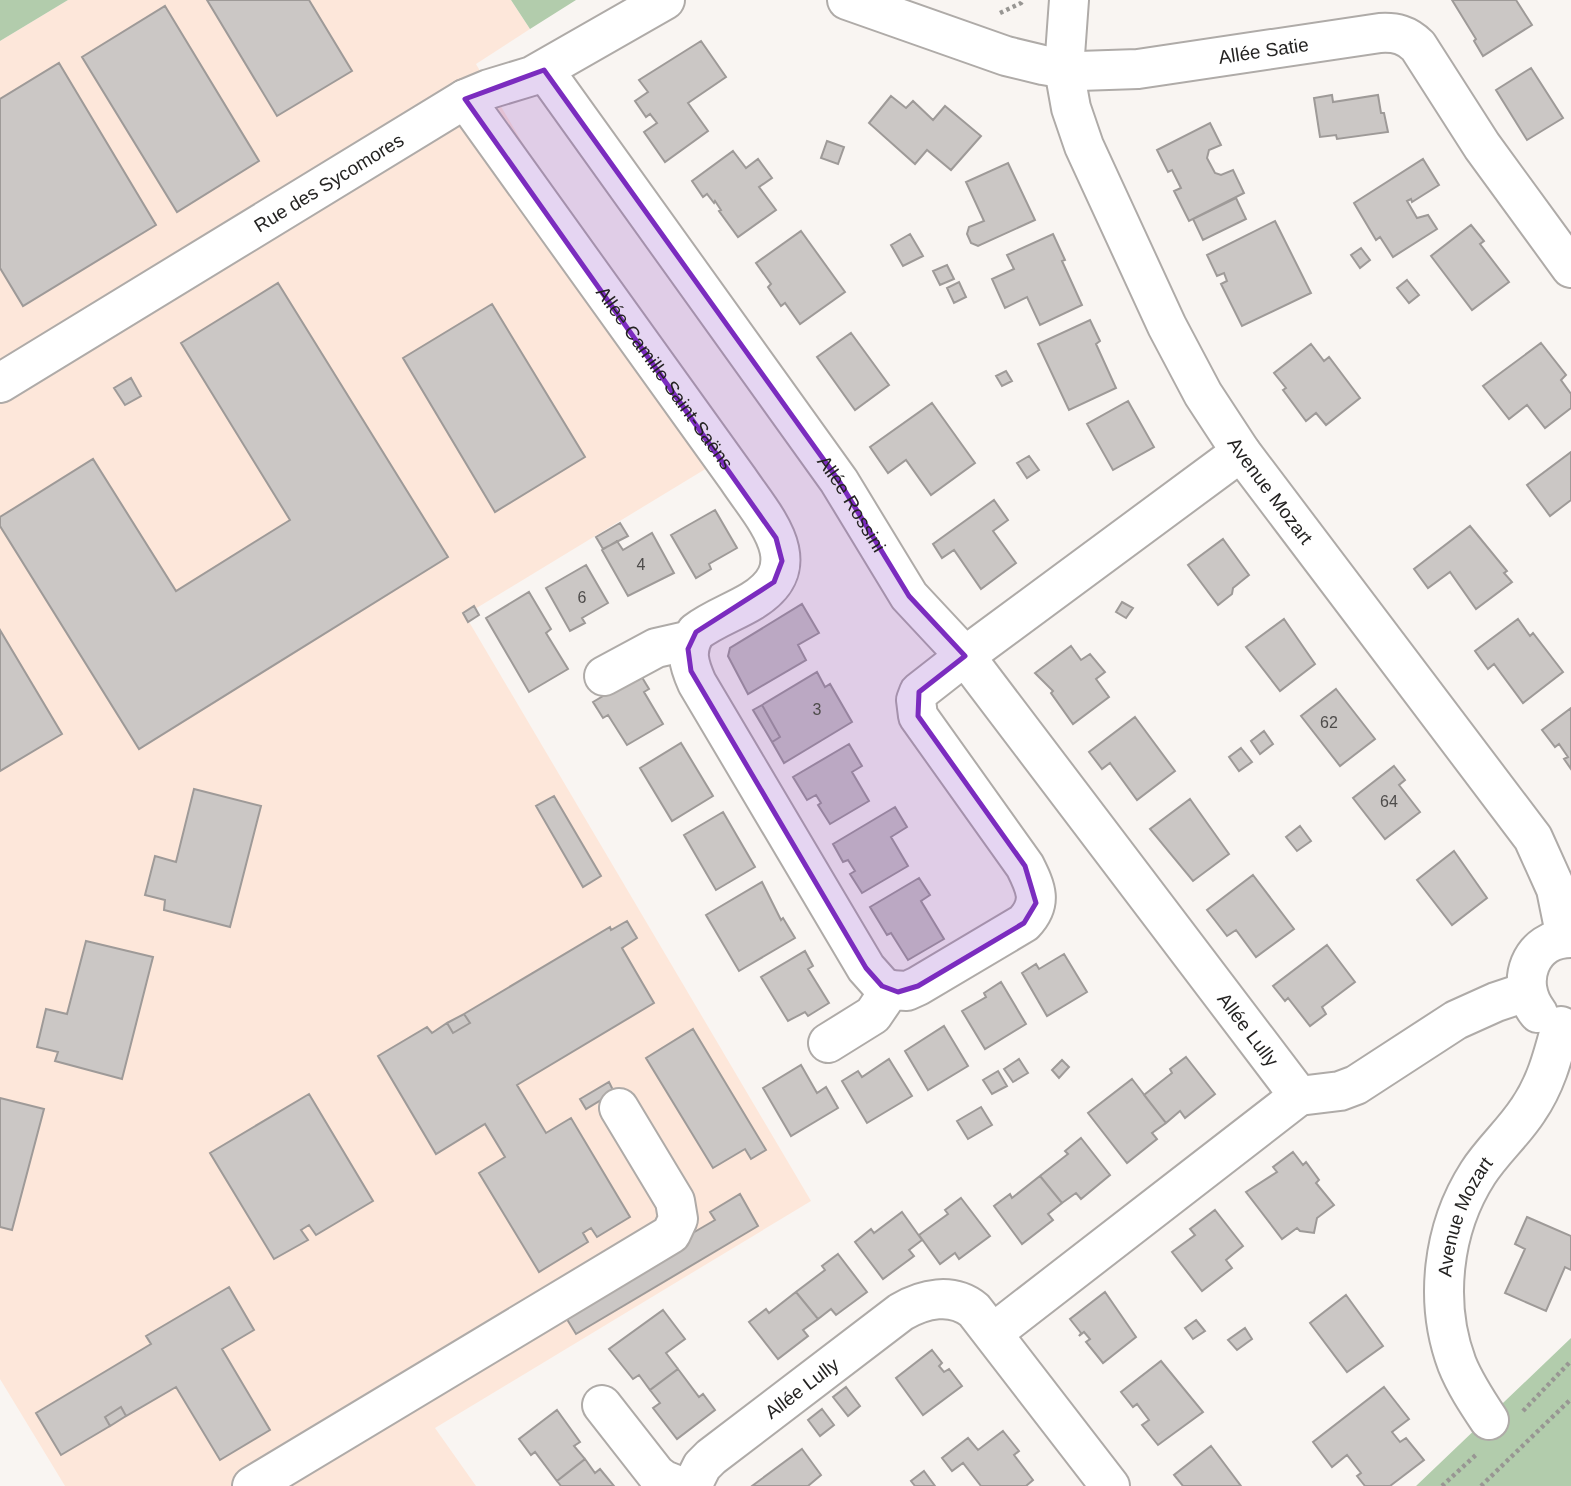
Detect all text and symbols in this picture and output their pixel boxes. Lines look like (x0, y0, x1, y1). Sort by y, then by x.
street label: Allée Satie (1217, 33, 1310, 67)
street label: Rue des Sycomores (250, 129, 407, 236)
street label: Allée Camille Saint-Saëns (592, 282, 738, 473)
street label: Avenue Mozart (1224, 434, 1318, 548)
street label: Allée Rossini (814, 451, 890, 556)
house number: 4 (637, 556, 646, 573)
house number: 6 (578, 589, 587, 606)
house number: 3 (813, 701, 822, 718)
house number: 62 (1320, 714, 1338, 731)
house number: 64 (1380, 793, 1398, 810)
street label: Allée Lully (1214, 988, 1283, 1071)
street label: Avenue Mozart (1434, 1152, 1497, 1278)
street label: Allée Lully (761, 1353, 843, 1423)

